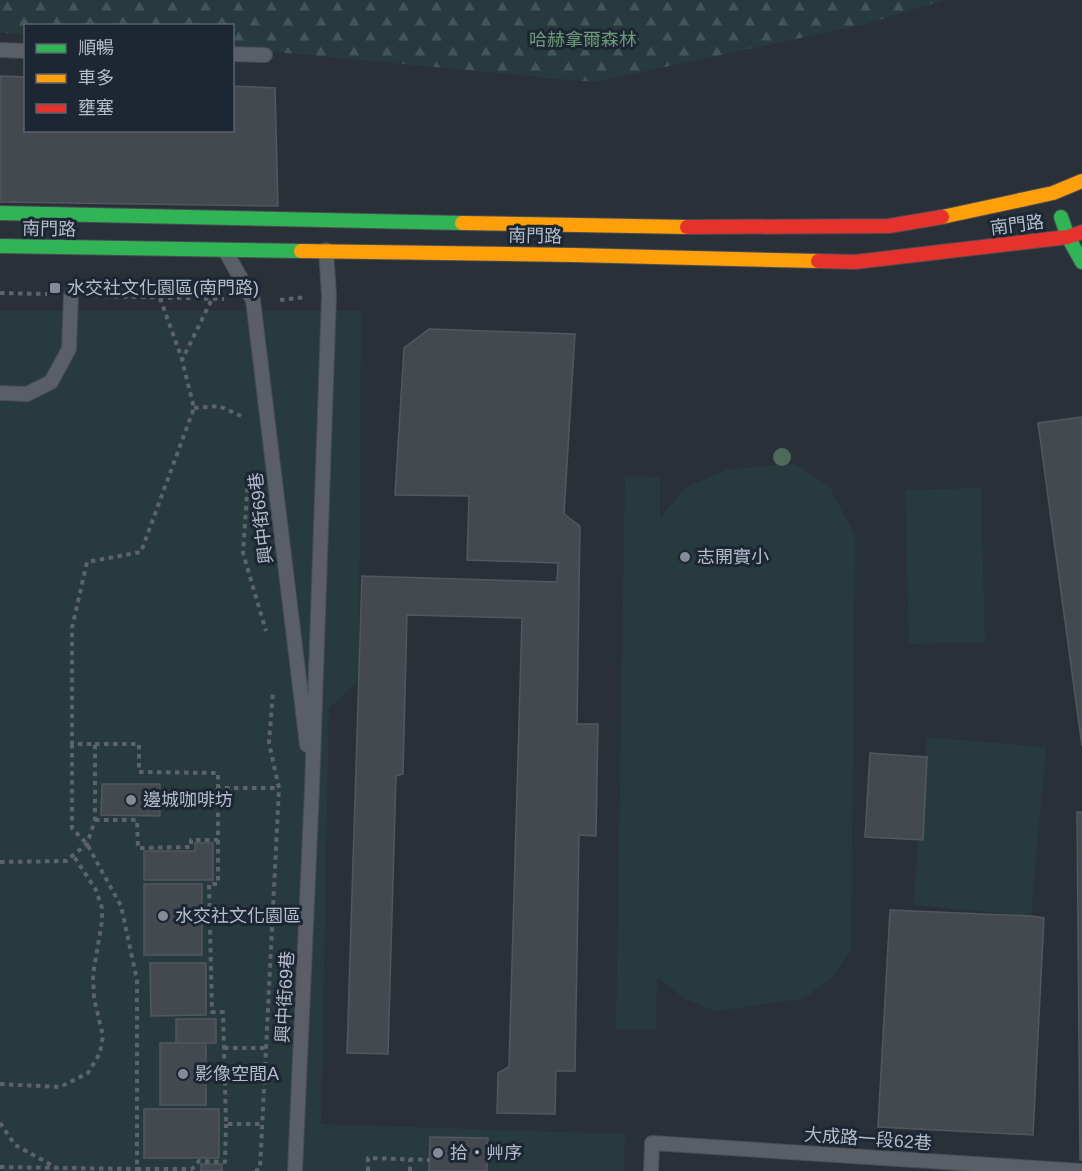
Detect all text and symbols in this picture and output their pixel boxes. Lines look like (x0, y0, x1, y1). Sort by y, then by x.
legend (24, 24, 234, 132)
park label: 哈赫拿爾森林 (529, 30, 637, 50)
text: 順暢 (78, 38, 114, 58)
text: 車多 (78, 68, 114, 88)
text: 壅塞 (78, 98, 114, 118)
street label: 南門路 (989, 212, 1045, 238)
street label: 南門路 (22, 219, 76, 239)
street label: 南門路 (508, 226, 562, 246)
place label: 水交社文化園區(南門路) (67, 278, 259, 298)
marker: 水交社文化園區(南門路) (48, 281, 62, 295)
street label: 興中街69巷 (245, 471, 277, 565)
place label: 志開實小 (697, 547, 769, 567)
marker: 志開實小 (678, 550, 692, 564)
place label: 邊城咖啡坊 (143, 790, 233, 810)
marker: 邊城咖啡坊 (124, 793, 138, 807)
place label: 水交社文化園區 (175, 906, 301, 926)
marker: 水交社文化園區 (156, 909, 170, 923)
street label: 興中街69巷 (273, 951, 297, 1043)
place label: 影像空間A (195, 1064, 279, 1084)
marker: 影像空間A (176, 1067, 190, 1081)
street label: 大成路一段62巷 (803, 1125, 933, 1153)
place label: 拾・艸序 (450, 1143, 522, 1163)
marker: 拾・艸序 (431, 1146, 445, 1160)

